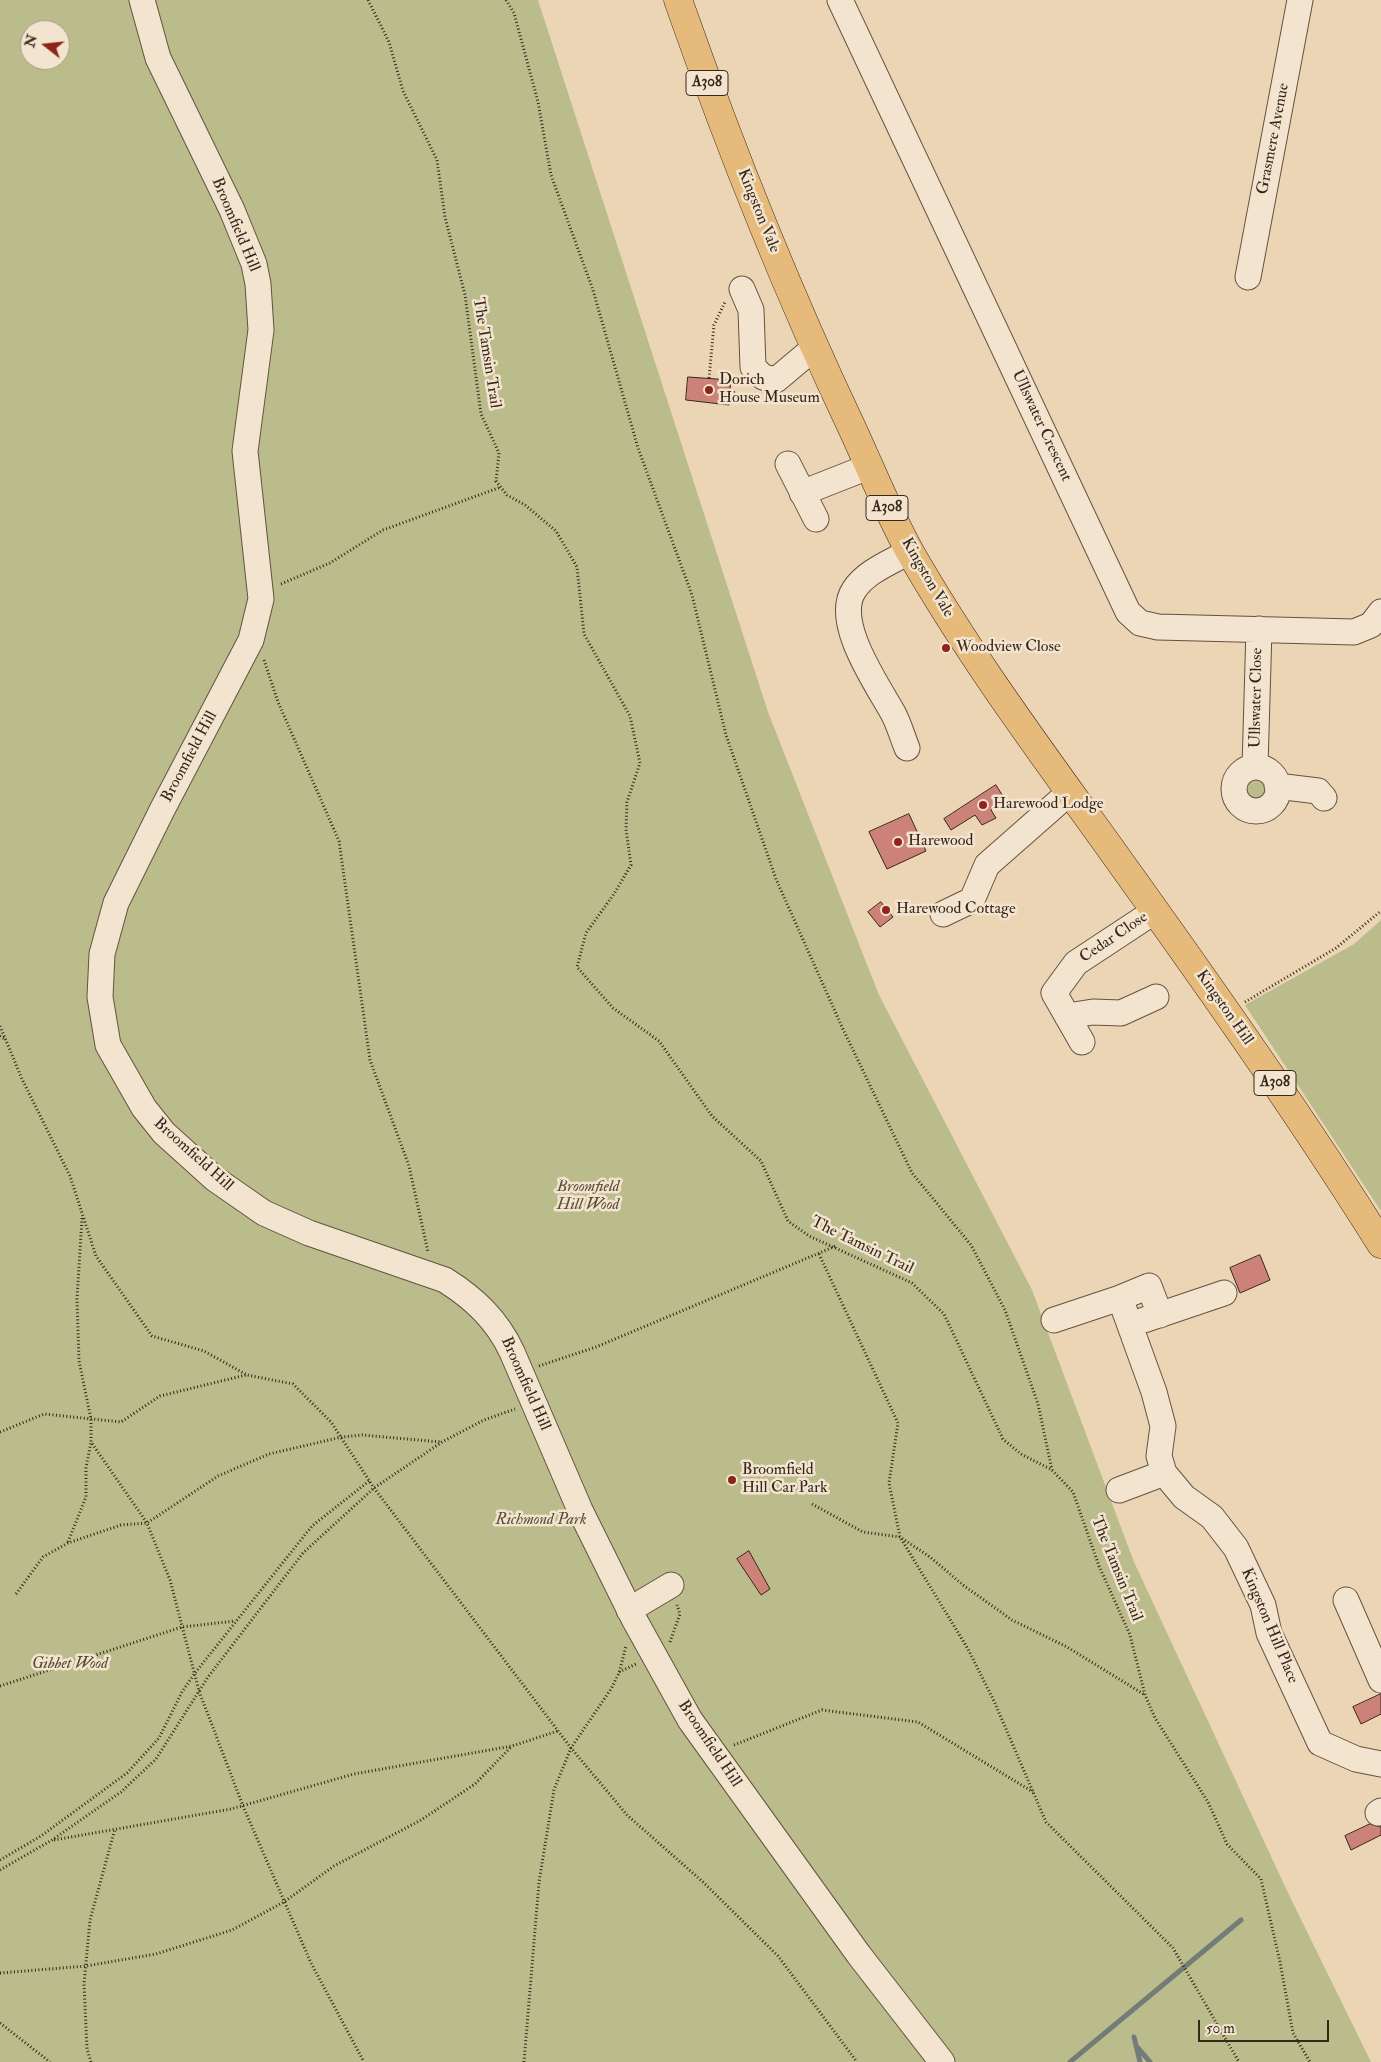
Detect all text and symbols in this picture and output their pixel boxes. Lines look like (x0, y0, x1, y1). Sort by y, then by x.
north arrow (20, 20, 70, 70)
text: N (21, 33, 41, 49)
road number: A308 (686, 70, 728, 96)
street label: Grasmere Avenue (1254, 82, 1294, 196)
street label: Kingston Vale (732, 166, 784, 256)
street label: Broomfield Hill (207, 175, 263, 275)
street label: The Tamsin Trail (468, 296, 504, 410)
street label: Ullswater Crescent (1007, 367, 1075, 485)
place label: Dorich House Museum (719, 371, 820, 409)
marker: Dorich House Museum (703, 384, 715, 396)
road number: A308 (866, 496, 908, 520)
street label: Kingston Vale (896, 535, 958, 621)
place label: Woodview Close (956, 638, 1061, 658)
marker: Woodview Close (940, 642, 952, 654)
street label: Ullswater Close (1247, 648, 1267, 748)
street label: Broomfield Hill (158, 708, 222, 806)
place label: Harewood Lodge (993, 795, 1104, 815)
marker: Harewood Lodge (977, 799, 989, 811)
place label: Harewood (908, 832, 973, 852)
marker: Harewood (892, 836, 904, 848)
place label: Harewood Cottage (896, 900, 1016, 920)
marker: Harewood Cottage (880, 904, 892, 916)
street label: Cedar Close (1076, 908, 1152, 968)
street label: Kingston Hill (1191, 967, 1257, 1049)
road number: A308 (1254, 1070, 1296, 1096)
street label: Broomfield Hill (149, 1114, 237, 1196)
park label: Broomfield Hill Wood (557, 1178, 619, 1216)
street label: The Tamsin Trail (808, 1213, 916, 1279)
street label: Broomfield Hill (496, 1334, 554, 1434)
place label: Broomfield Hill Car Park (742, 1461, 828, 1499)
marker: Broomfield Hill Car Park (726, 1474, 738, 1486)
park label: Richmond Park (495, 1511, 587, 1531)
street label: The Tamsin Trail (1086, 1514, 1146, 1624)
street label: Kingston Hill Place (1236, 1565, 1302, 1687)
park label: Gibbet Wood (32, 1655, 108, 1675)
street label: Broomfield Hill (673, 1697, 745, 1791)
scale bar (1201, 2010, 1332, 2042)
text: 50 m (1206, 2019, 1235, 2038)

